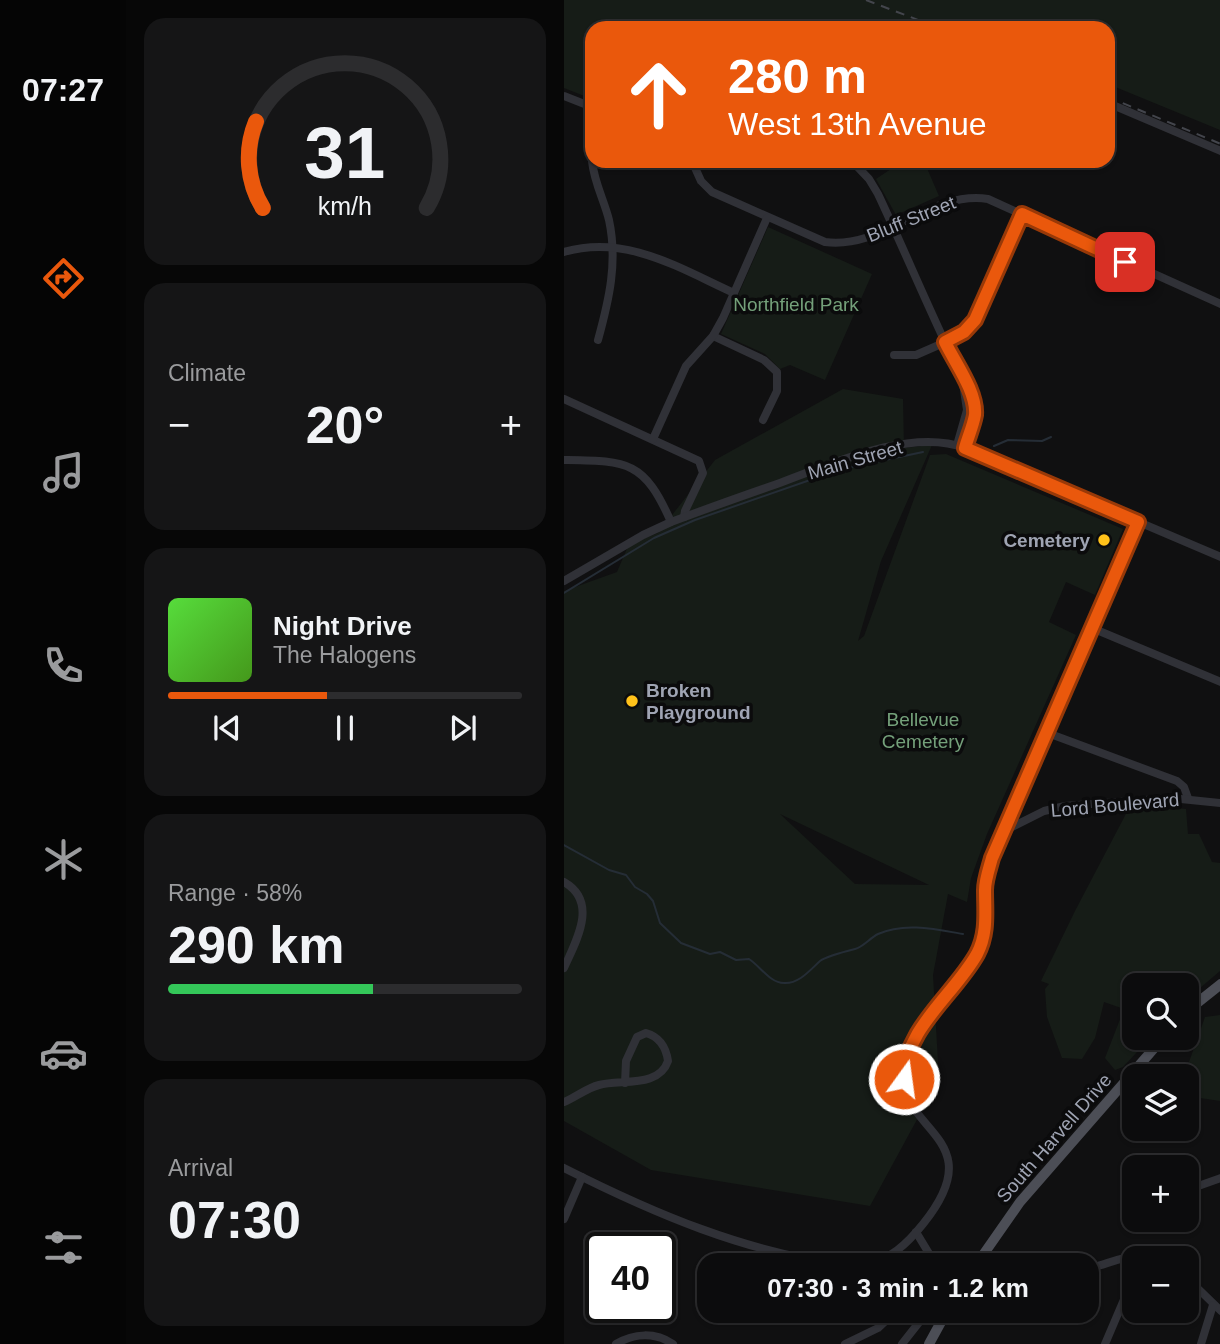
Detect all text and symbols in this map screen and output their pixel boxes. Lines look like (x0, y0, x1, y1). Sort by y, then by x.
icon: ahead (613, 49, 704, 140)
text: 280 m (728, 49, 867, 103)
text: 07:27 (22, 72, 104, 108)
text: West 13th Avenue (728, 106, 987, 142)
text: 31 (305, 112, 385, 193)
text: km/h (318, 191, 372, 219)
street label: Bluff Street (864, 191, 959, 246)
pin (1095, 232, 1155, 292)
icon: arrive (1106, 243, 1144, 281)
icon: directions (39, 254, 88, 303)
park label: Northfield Park (733, 294, 859, 315)
text: Climate (168, 360, 246, 386)
text: 20° (306, 396, 384, 454)
text: − (168, 404, 190, 446)
text: + (500, 404, 522, 446)
street label: Main Street (805, 436, 905, 483)
icon: music (39, 448, 88, 497)
place label: Cemetery (1003, 530, 1090, 551)
marker: Cemetery (1096, 532, 1112, 548)
text: Night Drive (273, 611, 412, 641)
icon: phone (39, 641, 88, 690)
text: The Halogens (273, 642, 416, 668)
place label: Broken Playground (646, 680, 751, 723)
marker: Broken Playground (624, 693, 640, 709)
icon: previous (208, 709, 246, 747)
icon: pause (326, 709, 364, 747)
icon: next (444, 709, 482, 747)
park label: Bellevue Cemetery (882, 709, 965, 752)
street label: Lord Boulevard (1050, 789, 1180, 821)
icon: climate (39, 835, 88, 884)
text: Range · 58% (168, 880, 302, 906)
text: 290 km (168, 916, 344, 974)
map controls (1122, 973, 1199, 1323)
button: search (1122, 973, 1199, 1050)
icon: car (39, 1029, 88, 1078)
position arrow (867, 1042, 941, 1116)
button: layers (1122, 1064, 1199, 1141)
street label: South Harvell Drive (992, 1069, 1116, 1207)
text: Arrival (168, 1155, 233, 1181)
button: + (1122, 1155, 1199, 1232)
text: 07:30 (168, 1191, 301, 1249)
icon: filters (39, 1223, 88, 1272)
speed limit sign: 40 (585, 1232, 676, 1323)
button: − (1122, 1246, 1199, 1323)
text: 07:30 · 3 min · 1.2 km (767, 1273, 1029, 1303)

